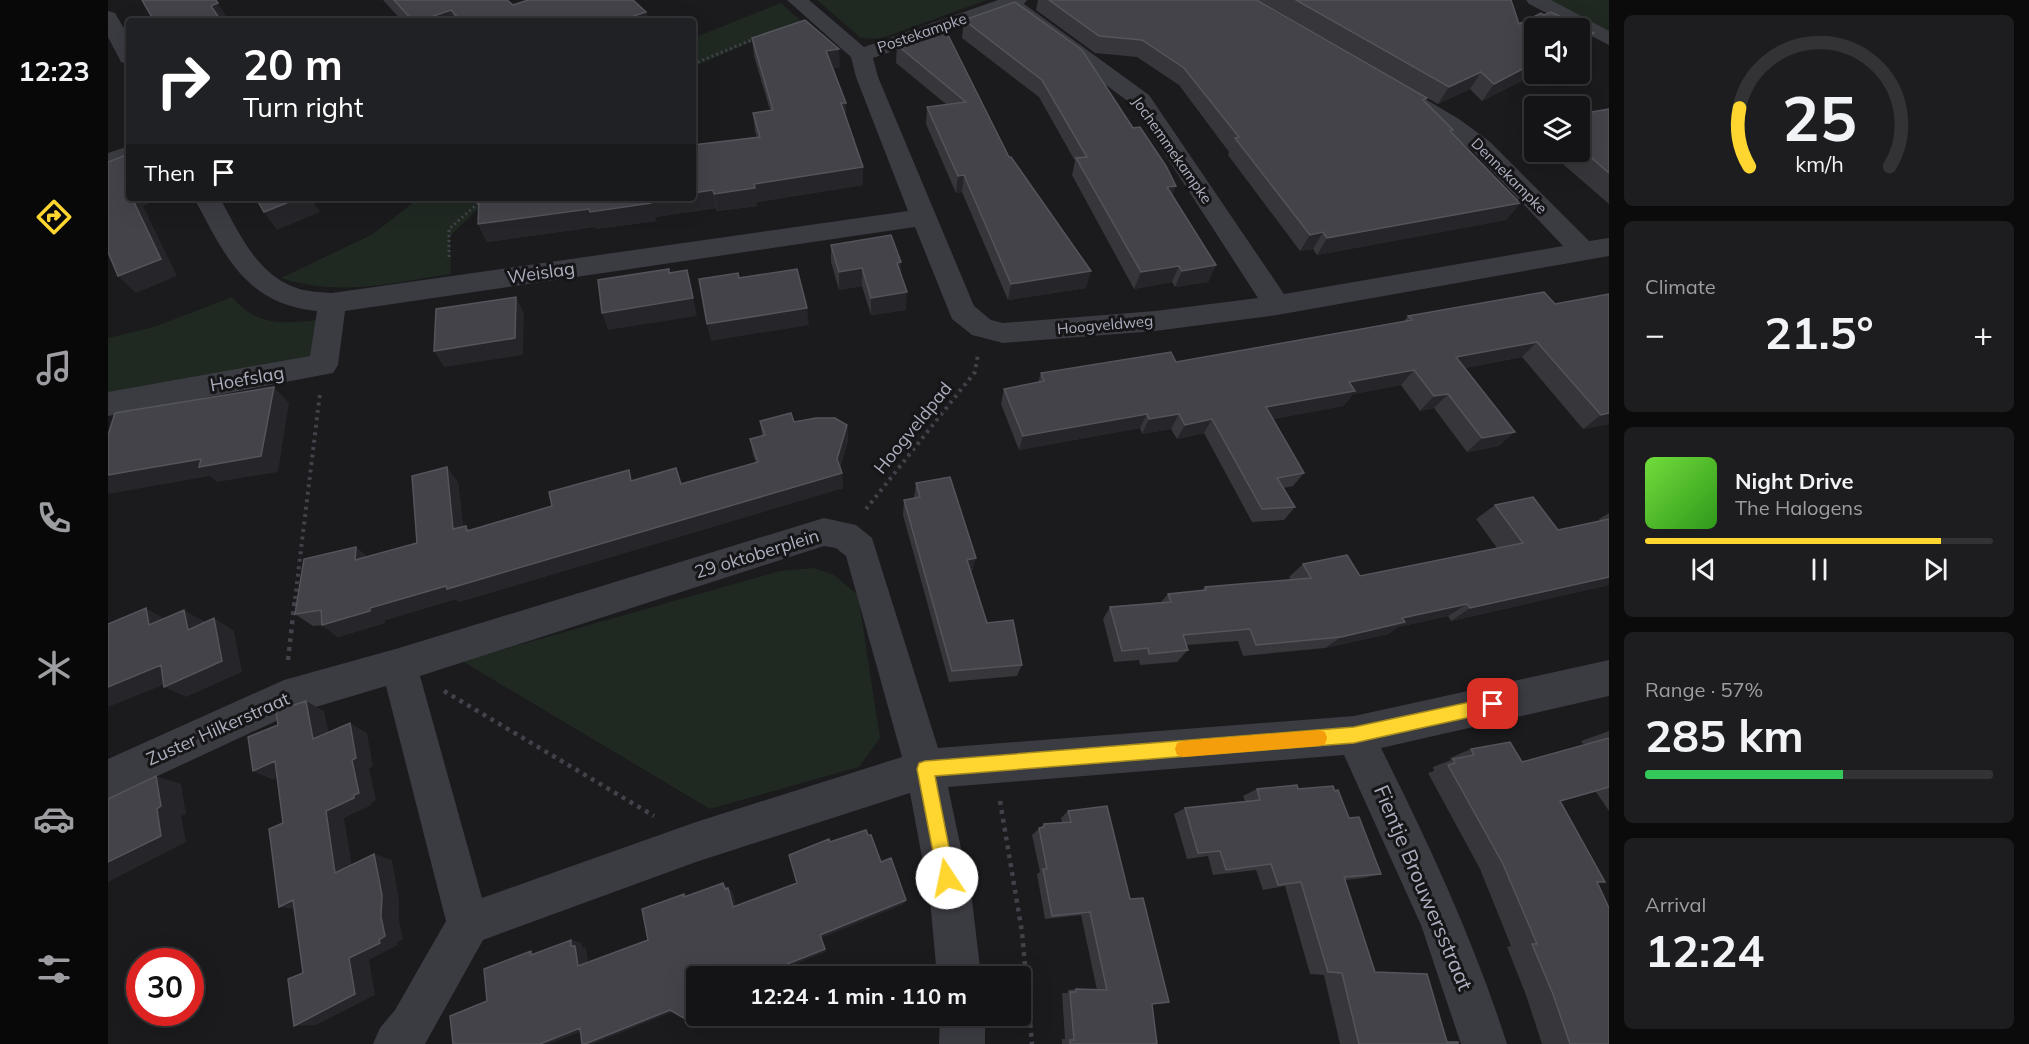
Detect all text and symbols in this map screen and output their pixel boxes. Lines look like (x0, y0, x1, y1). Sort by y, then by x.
street label: Postekampke (875, 8, 969, 57)
map controls (1524, 18, 1590, 162)
button: sound (1524, 18, 1590, 84)
text: 20 m (243, 38, 343, 91)
icon: right (144, 42, 222, 120)
text: 12:23 (18, 54, 90, 88)
text: 25 (1782, 79, 1856, 158)
text: Turn right (243, 90, 363, 124)
street label: Jochemmekampke (1128, 92, 1217, 207)
button: layers (1524, 96, 1590, 162)
street label: Dennekampke (1467, 134, 1551, 218)
text: km/h (1795, 151, 1843, 178)
icon: arrive (207, 156, 240, 189)
text: Then (144, 159, 195, 187)
icon: directions (33, 196, 75, 238)
street label: Weislag (506, 256, 576, 289)
text: Climate (1645, 274, 1716, 299)
text: 21.5° (1764, 304, 1874, 360)
street label: Hoogveldweg (1056, 311, 1154, 338)
text: − (1645, 313, 1665, 354)
text: + (1973, 313, 1993, 354)
icon: music (33, 347, 75, 389)
street label: Hoefslag (208, 361, 286, 396)
street label: Hoogveldpad (868, 377, 957, 478)
text: Night Drive (1735, 467, 1854, 495)
text: The Halogens (1735, 495, 1863, 520)
icon: phone (33, 497, 75, 539)
street label: 29 oktoberplein (692, 524, 822, 583)
icon: previous (1687, 553, 1720, 586)
icon: pause (1803, 553, 1836, 586)
icon: next (1919, 553, 1952, 586)
icon: climate (33, 647, 75, 689)
text: Range · 57% (1645, 677, 1763, 702)
pin (1467, 678, 1518, 729)
street label: Zuster Hilkerstraat (143, 687, 293, 770)
icon: arrive (1476, 687, 1509, 720)
text: 285 km (1645, 707, 1804, 763)
street label: Fientje Brouwersstraat (1369, 781, 1479, 994)
icon: car (33, 798, 75, 840)
position arrow (915, 846, 979, 910)
text: Arrival (1645, 892, 1706, 917)
text: 12:24 (1645, 922, 1764, 978)
icon: filters (33, 948, 75, 990)
speed limit sign: 30 (126, 948, 204, 1026)
text: 12:24 · 1 min · 110 m (750, 982, 967, 1010)

